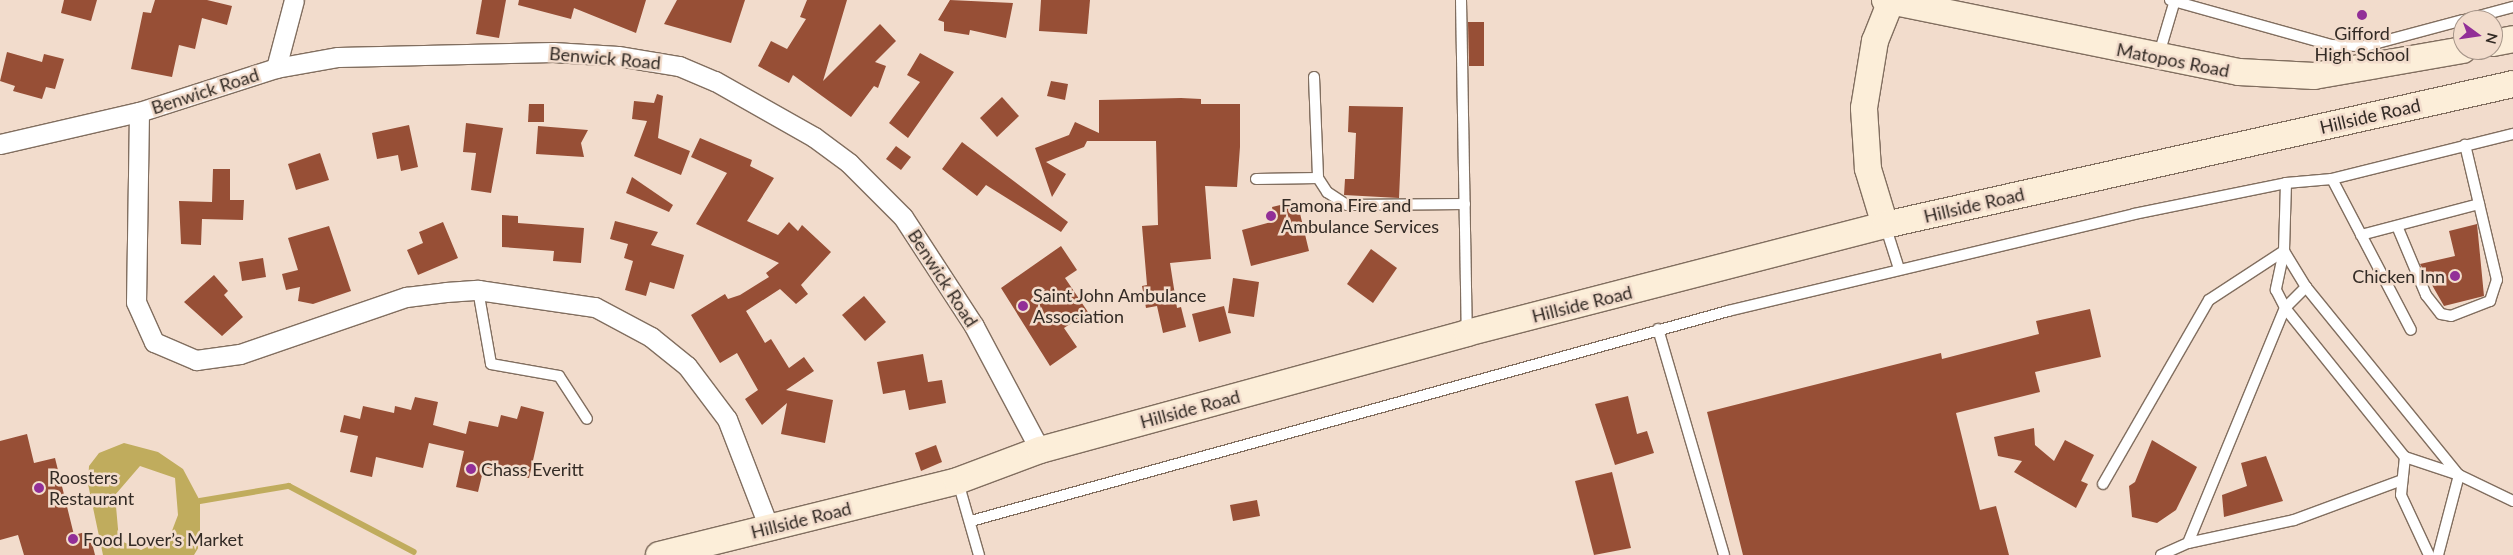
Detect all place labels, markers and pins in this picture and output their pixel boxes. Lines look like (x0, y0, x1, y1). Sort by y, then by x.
marker: Gifford High School (2356, 9, 2368, 21)
place label: Gifford High School (2315, 23, 2409, 66)
place label: Famona Fire and Ambulance Services (1281, 195, 1439, 238)
marker: Famona Fire and Ambulance Services (1265, 210, 1277, 222)
place label: Chicken Inn (2352, 265, 2445, 287)
marker: Chicken Inn (2449, 270, 2461, 282)
place label: Saint John Ambulance Association (1033, 285, 1207, 328)
marker: Saint John Ambulance Association (1017, 300, 1029, 312)
place label: Chass Everitt (481, 458, 584, 480)
marker: Chass Everitt (465, 463, 477, 475)
place label: Roosters Restaurant (49, 467, 134, 509)
marker: Roosters Restaurant (33, 482, 45, 494)
place label: Food Lover’s Market (83, 528, 243, 550)
marker: Food Lover’s Market (67, 533, 79, 545)

